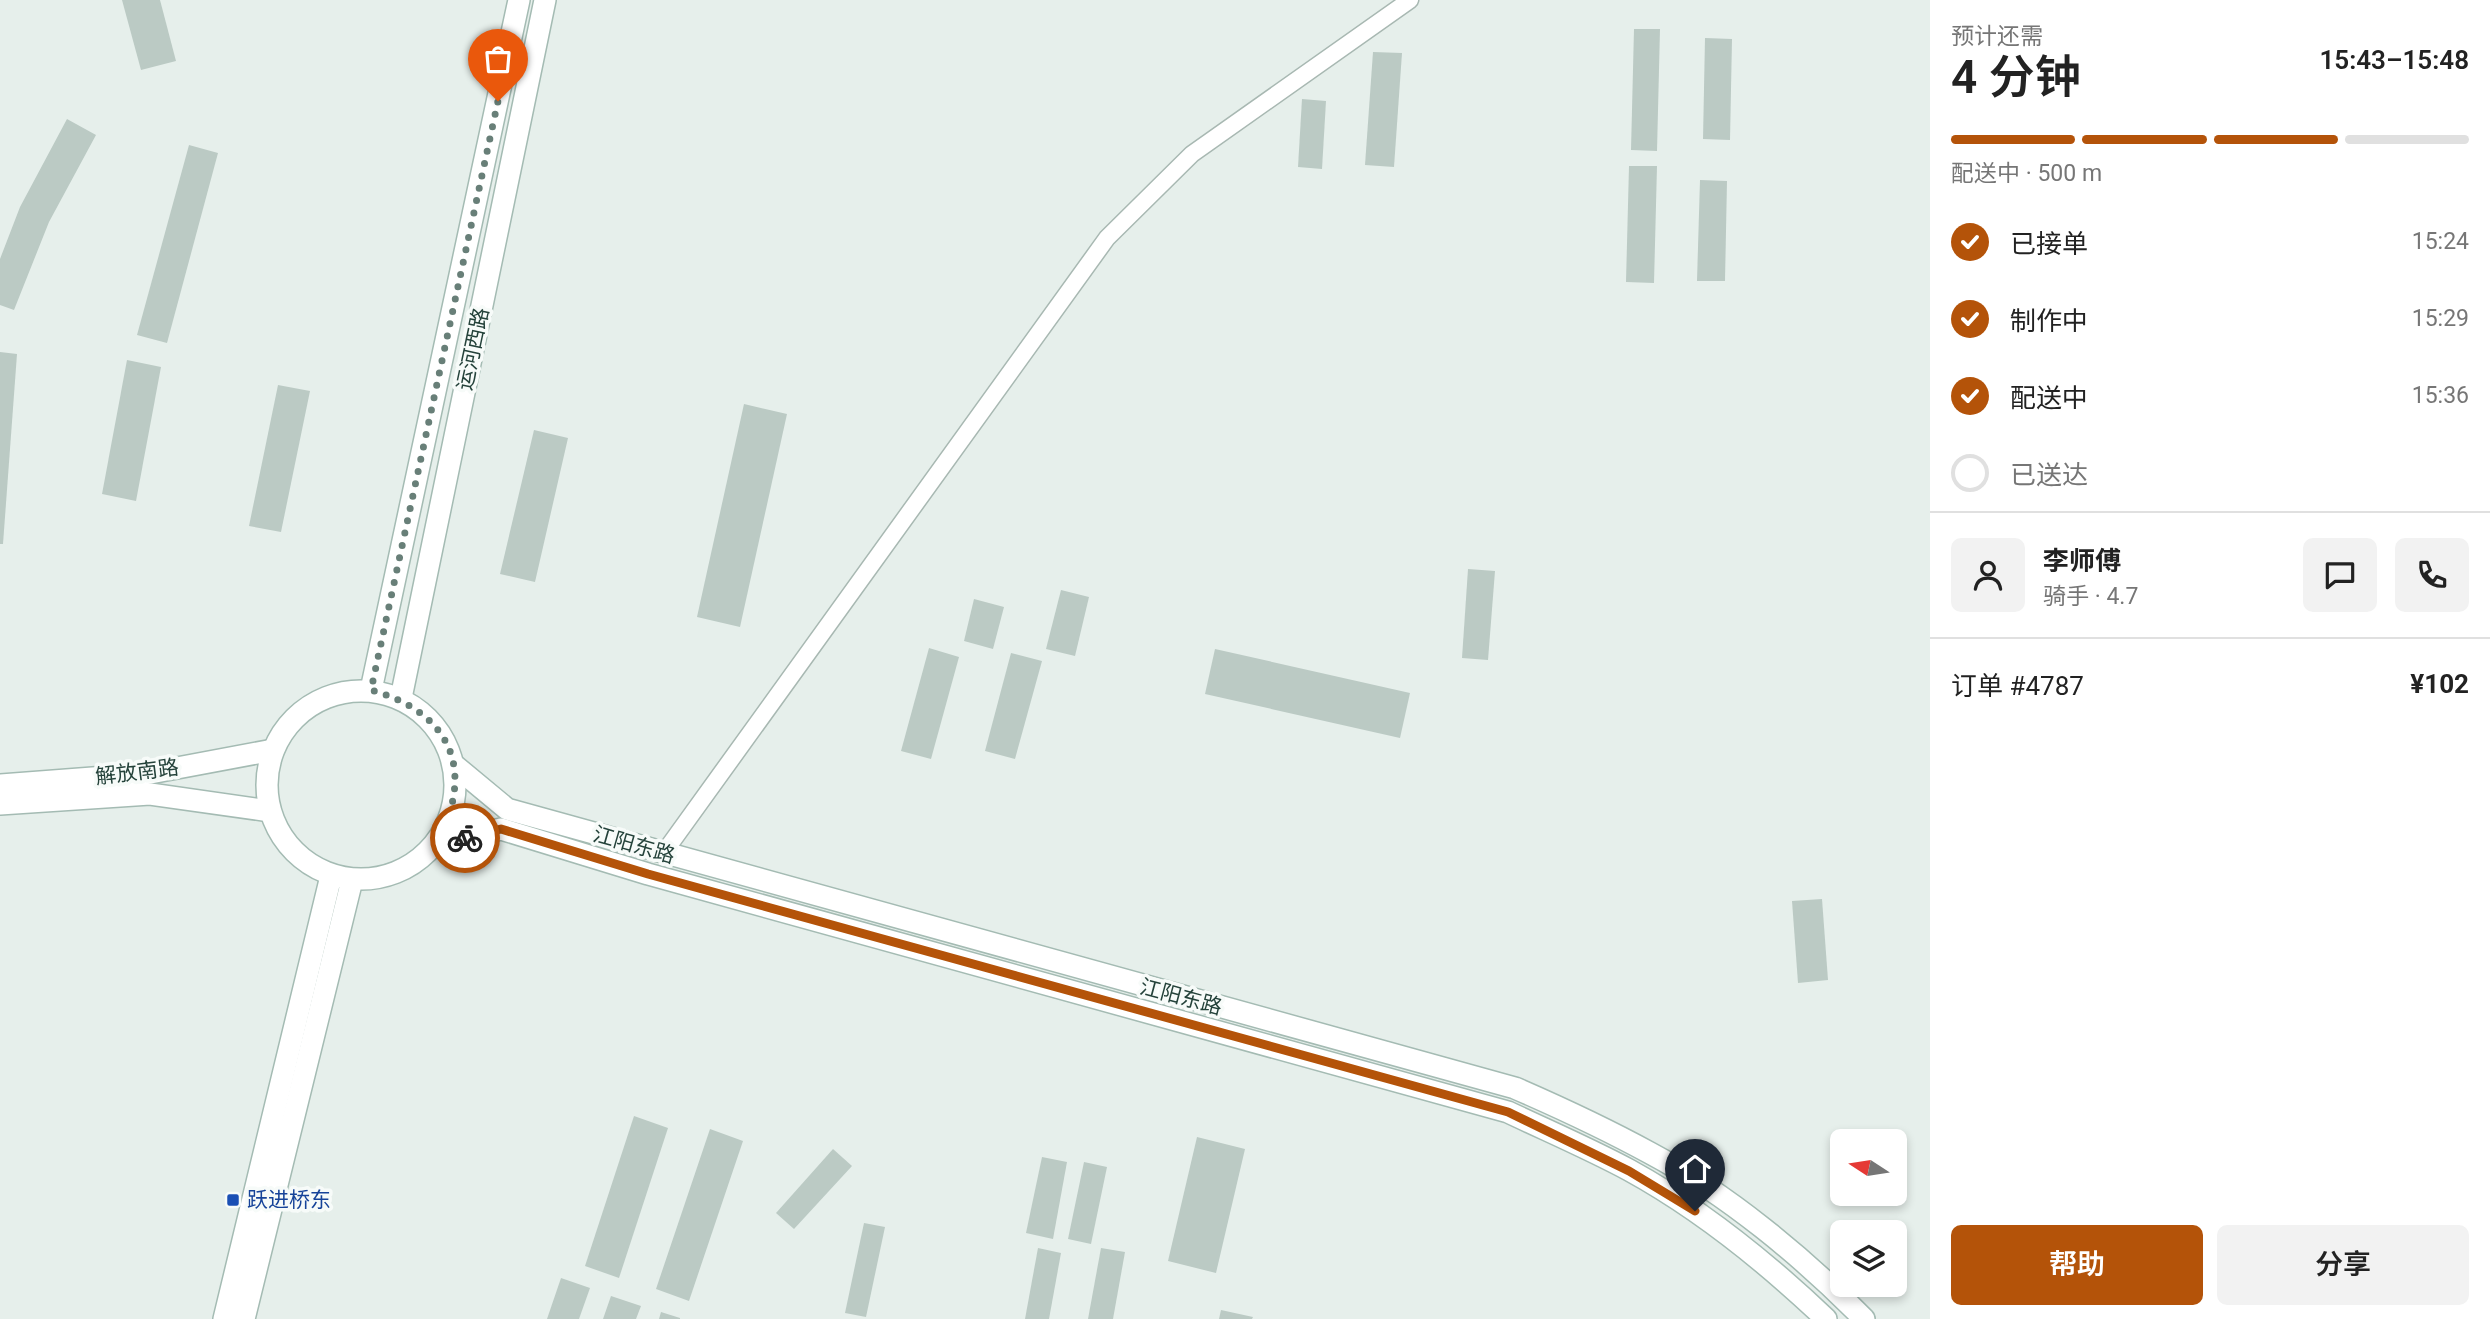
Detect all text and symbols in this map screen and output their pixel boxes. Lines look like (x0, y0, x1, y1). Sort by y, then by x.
text: 预计还需 (1951, 23, 2043, 50)
pin (468, 29, 528, 101)
icon: bag (479, 40, 517, 78)
text: 15:43–15:48 (2319, 45, 2469, 75)
text: 4 分钟 (1951, 50, 2081, 104)
text: 配送中 · 500 m (1951, 160, 2102, 187)
icon: check (1951, 223, 1989, 261)
text: 15:24 (2412, 228, 2469, 255)
text: 已接单 (2010, 229, 2088, 259)
icon: check (1951, 300, 1989, 338)
street label: 运河西路 (453, 305, 493, 393)
text: 15:29 (2412, 305, 2469, 332)
text: 制作中 (2010, 306, 2088, 336)
icon: check (1951, 377, 1989, 415)
text: 15:36 (2412, 382, 2469, 409)
text: 配送中 (2010, 383, 2088, 413)
text: 已送达 (2010, 460, 2088, 490)
button: person (1951, 538, 2025, 612)
button: chat (2303, 538, 2377, 612)
button: phone (2395, 538, 2469, 612)
text: 李师傅 (2043, 546, 2121, 576)
text: 骑手 · 4.7 (2043, 583, 2138, 610)
text: ¥102 (2410, 669, 2469, 699)
text: 订单 #4787 (1951, 671, 2084, 701)
street label: 解放南路 (94, 755, 180, 789)
courier (430, 803, 500, 873)
icon: bike (446, 819, 484, 857)
street label: 江阳东路 (590, 822, 678, 868)
street label: 江阳东路 (1137, 975, 1225, 1019)
north arrow (1830, 1129, 1908, 1206)
map controls (1830, 1129, 1907, 1297)
pin (1665, 1139, 1725, 1211)
icon: home (1676, 1150, 1714, 1188)
place label: 跃进桥东 (247, 1188, 331, 1212)
marker: 跃进桥东 (225, 1192, 241, 1208)
button: layers (1830, 1220, 1907, 1297)
button: 帮助 (1951, 1225, 2203, 1305)
button: 分享 (2217, 1225, 2469, 1305)

